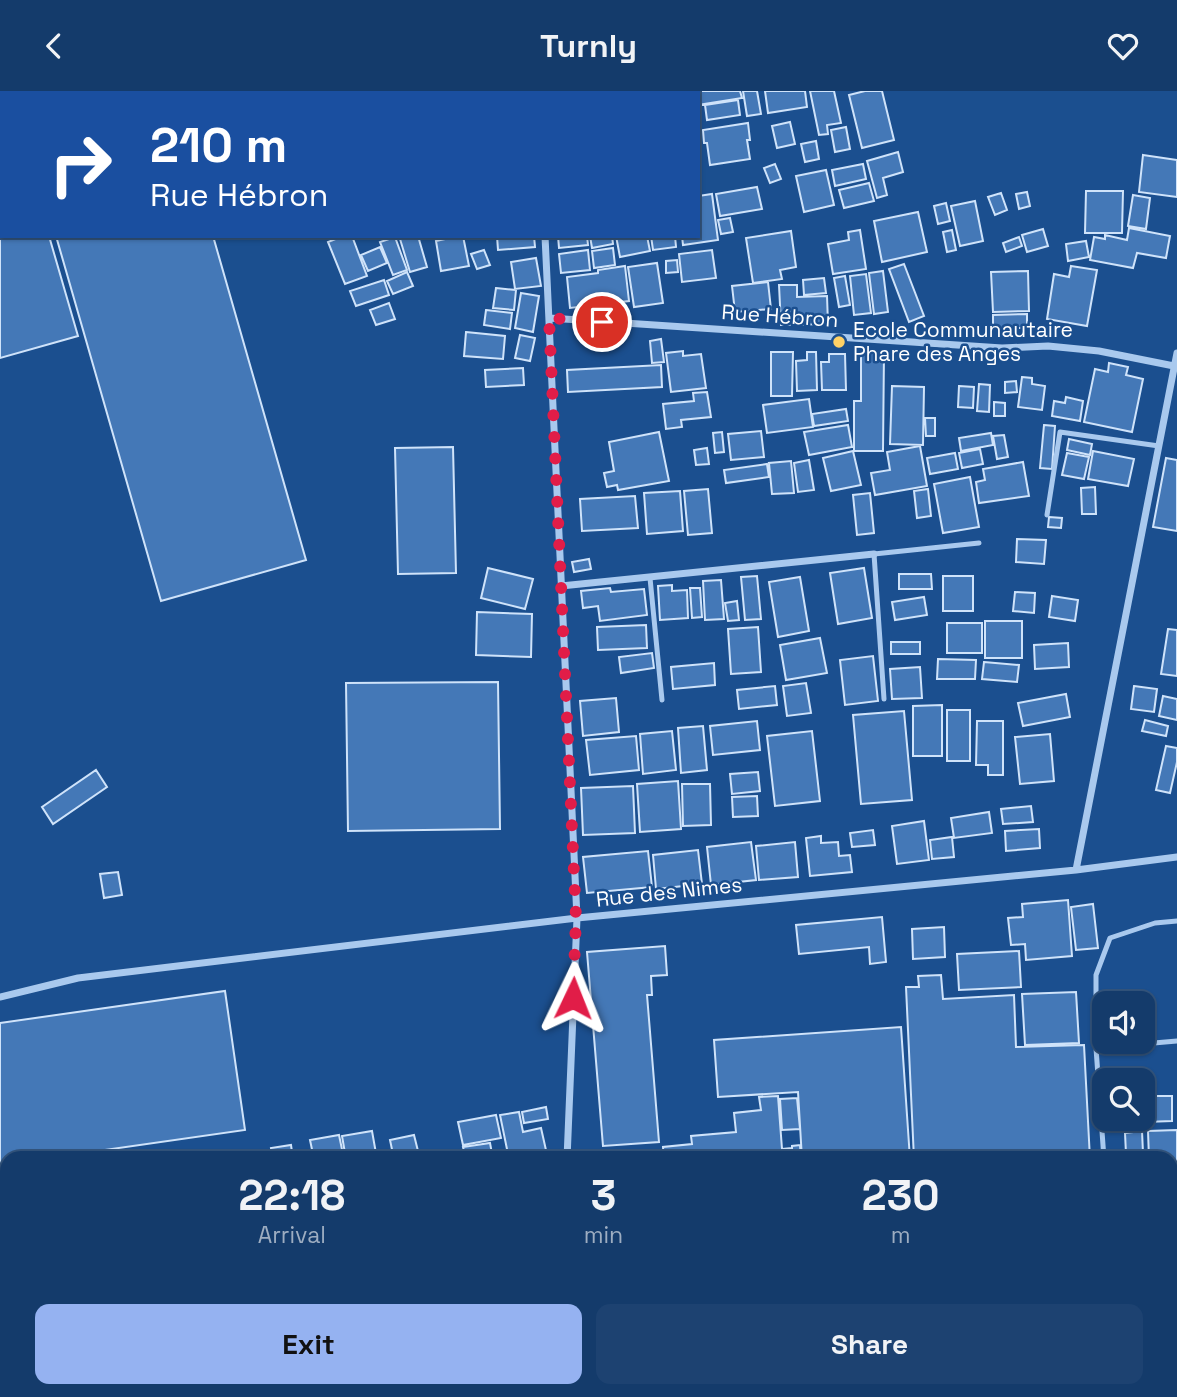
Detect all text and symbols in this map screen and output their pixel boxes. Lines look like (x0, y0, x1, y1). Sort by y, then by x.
text: Turnly (540, 26, 637, 66)
icon: back (35, 27, 73, 65)
icon: heart (1104, 27, 1142, 65)
text: 210 m (150, 114, 287, 176)
icon: right (35, 119, 126, 210)
text: Rue Hébron (150, 175, 328, 215)
pin (572, 292, 632, 352)
street label: Rue Hébron (721, 298, 839, 333)
icon: arrive (583, 303, 621, 341)
place label: Ecole Communautaire Phare des Anges (853, 316, 1073, 367)
marker: Ecole Communautaire Phare des Anges (831, 334, 847, 350)
street label: Rue des Nimes (594, 870, 743, 913)
position arrow (536, 961, 610, 1035)
map controls (1092, 991, 1155, 1131)
button: sound (1092, 991, 1155, 1054)
button: search (1092, 1068, 1155, 1131)
text: 22:18 (239, 1169, 345, 1222)
text: 3 (591, 1169, 616, 1222)
text: 230 (862, 1169, 939, 1222)
text: Arrival (258, 1220, 326, 1250)
text: min (584, 1220, 623, 1250)
text: m (891, 1220, 910, 1250)
button: Exit (35, 1304, 582, 1384)
button: Share (596, 1304, 1143, 1384)

